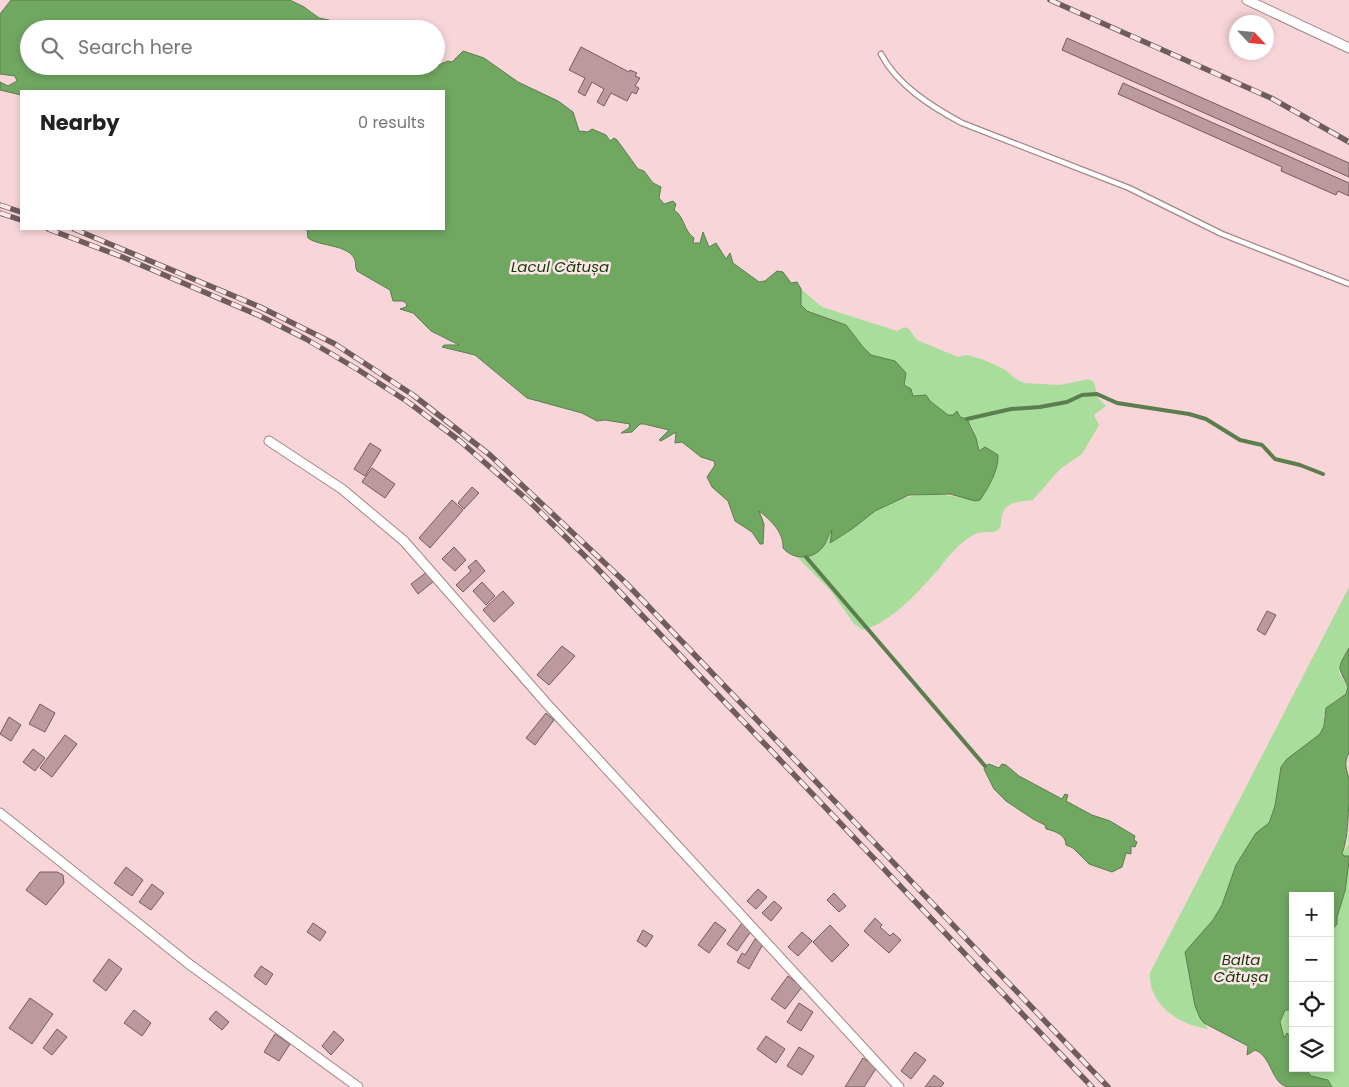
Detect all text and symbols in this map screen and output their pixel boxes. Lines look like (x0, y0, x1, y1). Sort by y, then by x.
north arrow (1229, 15, 1274, 60)
search box (20, 20, 445, 75)
icon: search (38, 34, 66, 62)
text: Search here (78, 34, 192, 61)
text: Nearby (40, 108, 120, 137)
text: 0 results (358, 111, 425, 134)
water label: Lacul Cătușa (511, 256, 609, 277)
map controls (1289, 892, 1334, 1072)
button: + (1289, 892, 1334, 937)
button: − (1289, 937, 1334, 982)
water label: Balta Cătușa (1214, 949, 1268, 987)
button: locate (1289, 982, 1334, 1027)
button: layers (1289, 1027, 1334, 1072)

